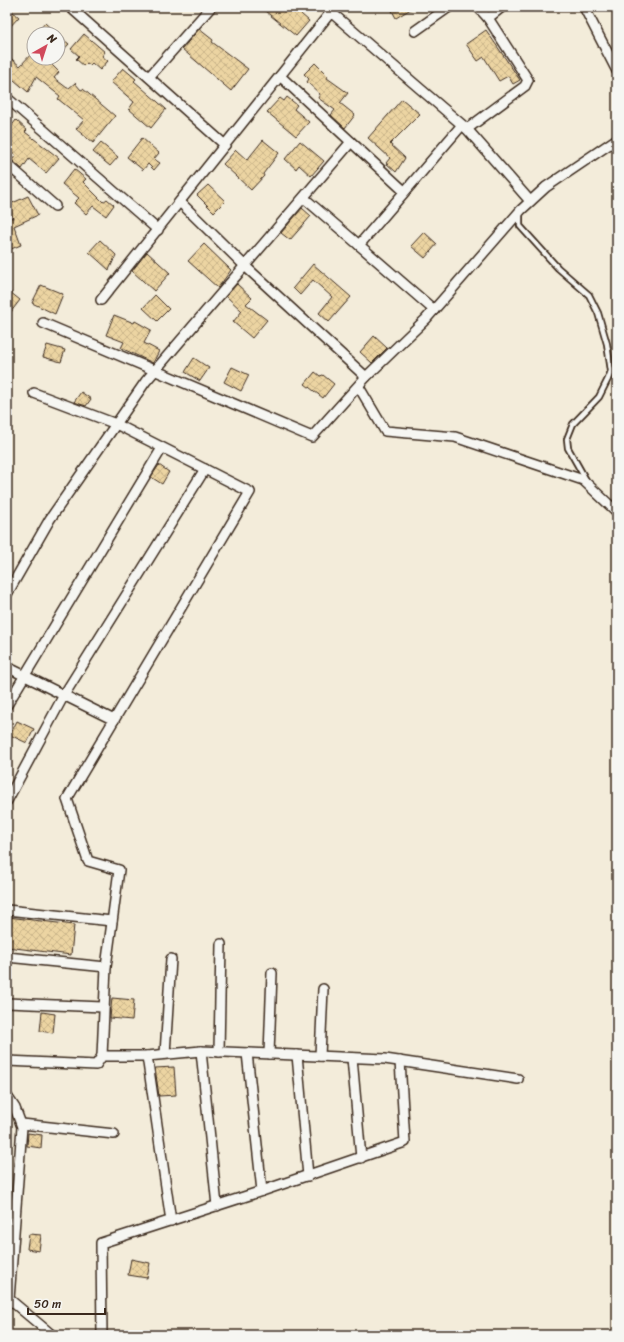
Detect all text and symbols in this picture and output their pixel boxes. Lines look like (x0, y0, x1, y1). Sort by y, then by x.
north arrow (26, 26, 66, 66)
text: N (42, 28, 61, 49)
scale bar (28, 1290, 105, 1316)
text: 50 m (34, 1293, 61, 1315)

